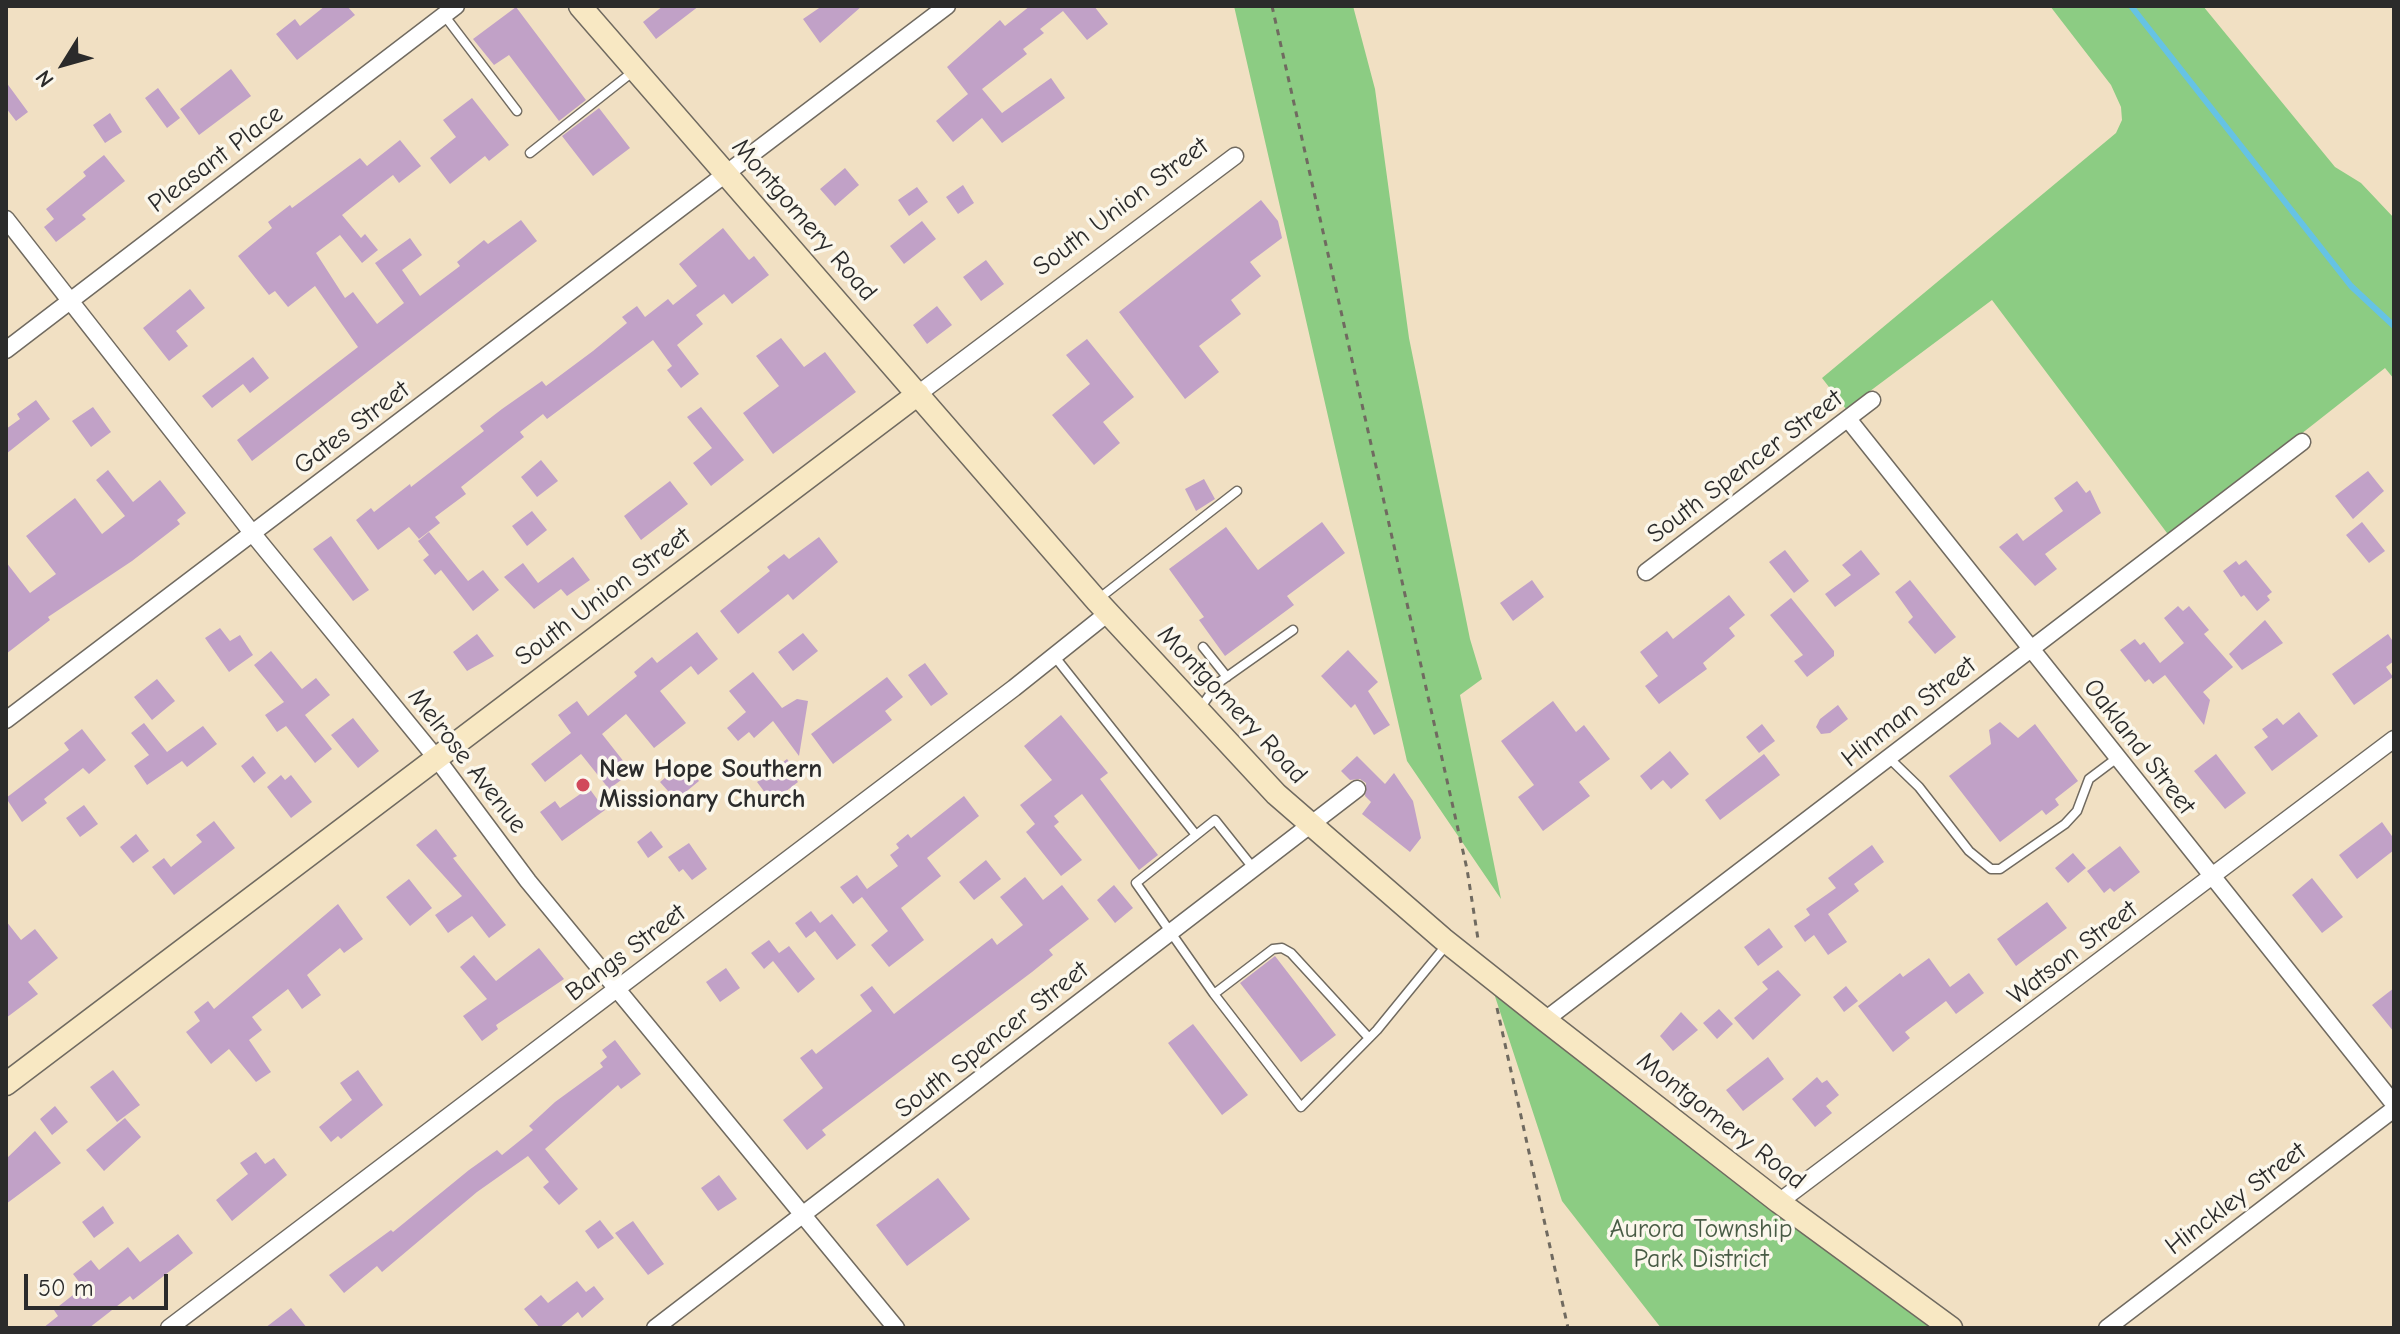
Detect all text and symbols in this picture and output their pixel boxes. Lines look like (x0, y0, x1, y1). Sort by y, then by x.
north arrow (24, 24, 104, 104)
text: N (30, 65, 60, 92)
street label: Pleasant Place (142, 98, 290, 220)
street label: South Union Street (1027, 131, 1215, 283)
street label: Montgomery Road (725, 132, 883, 308)
street label: Gates Street (288, 375, 416, 481)
street label: South Spencer Street (1641, 383, 1849, 551)
street label: South Union Street (509, 521, 697, 673)
street label: Montgomery Road (1151, 619, 1313, 791)
street label: Hinman Street (1836, 650, 1982, 774)
street label: Oakland Street (2076, 673, 2202, 821)
street label: Melrose Avenue (401, 682, 533, 840)
place label: New Hope Southern Missionary Church (599, 754, 822, 816)
marker: New Hope Southern Missionary Church (574, 776, 592, 794)
street label: Watson Street (2002, 894, 2144, 1012)
street label: Bangs Street (560, 898, 692, 1008)
street label: South Spencer Street (889, 955, 1095, 1125)
street label: Montgomery Road (1630, 1045, 1812, 1197)
street label: Hinckley Street (2159, 1136, 2313, 1262)
park label: Aurora Township Park District (1609, 1214, 1793, 1276)
scale bar (28, 1258, 172, 1308)
text: 50 m (38, 1274, 94, 1302)

